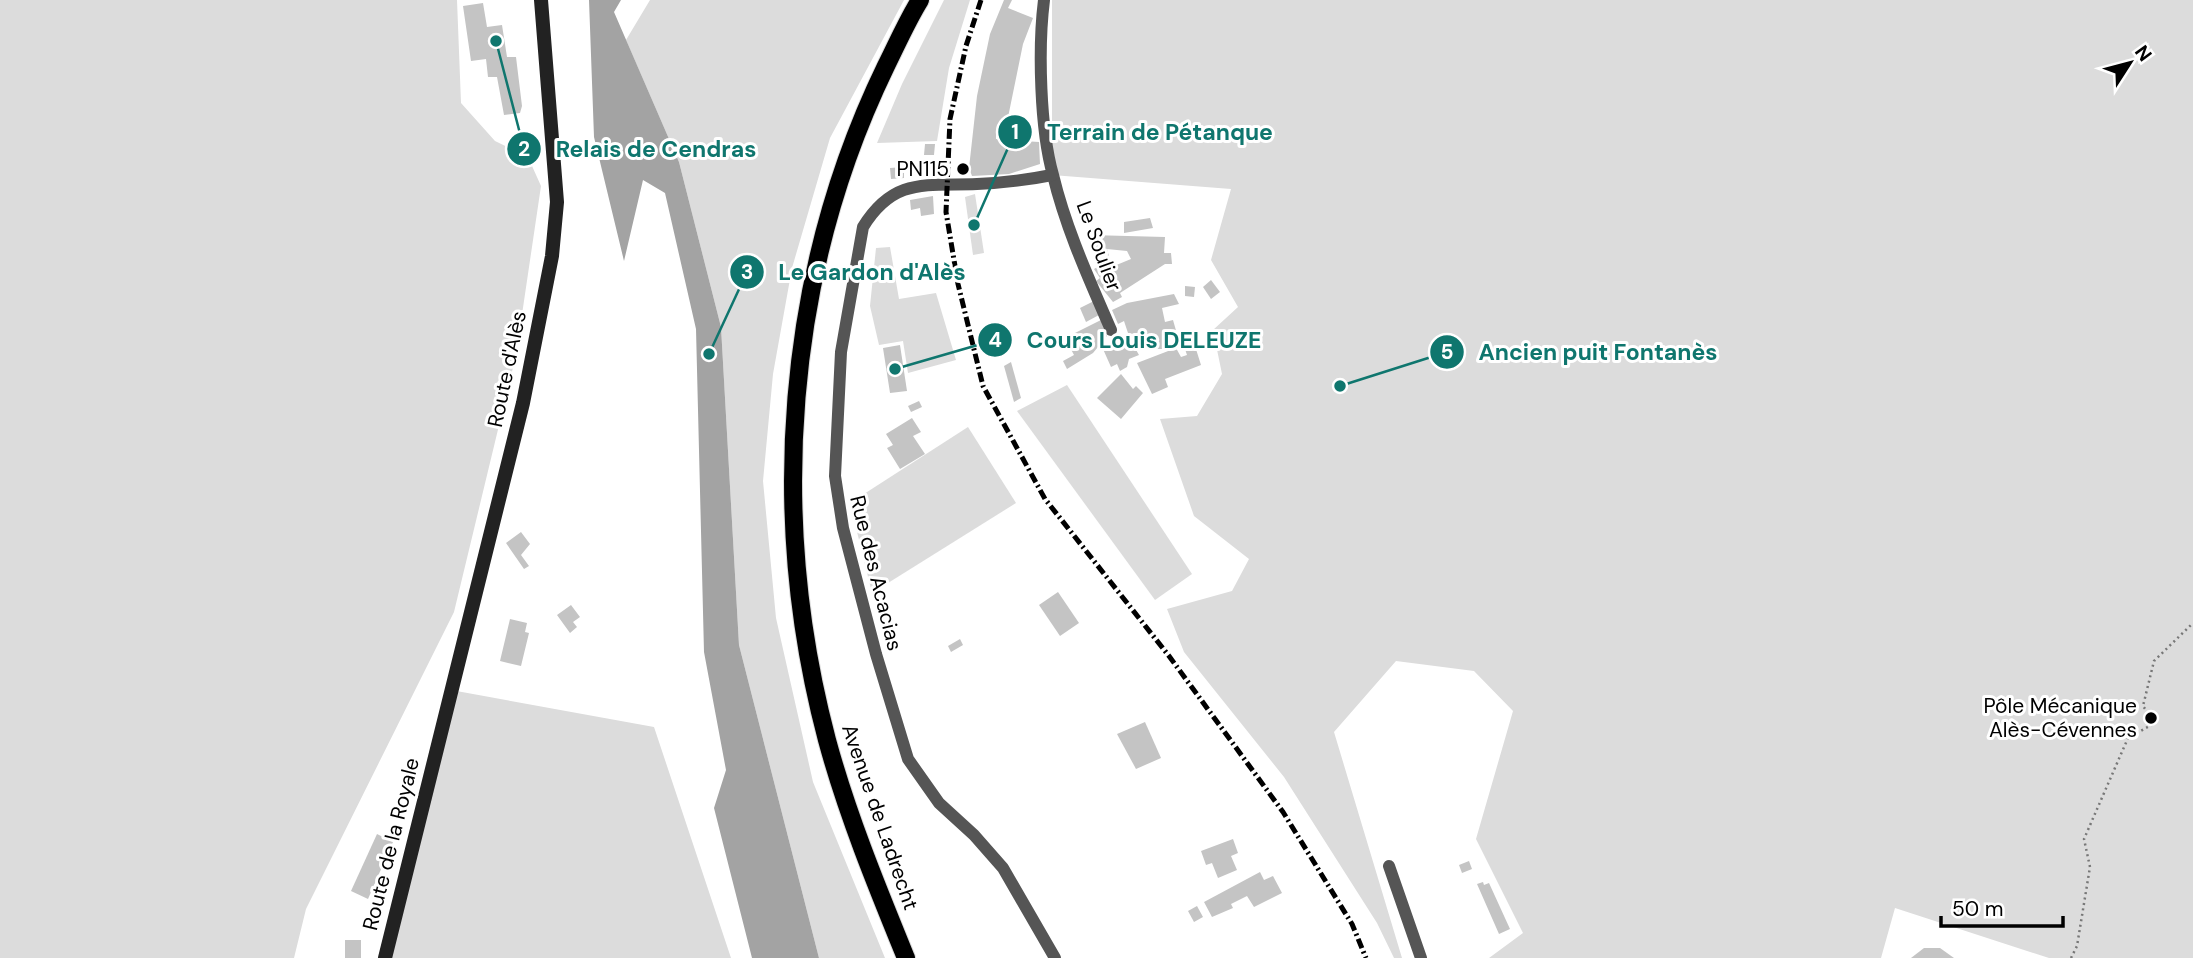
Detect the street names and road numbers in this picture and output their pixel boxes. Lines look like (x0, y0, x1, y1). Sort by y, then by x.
street label: Le Soulier (1070, 197, 1128, 295)
street label: Route d'Alès (481, 308, 533, 430)
street label: Rue des Acacias (843, 492, 909, 654)
street label: Avenue de Ladrecht (835, 720, 925, 914)
street label: Route de la Royale (356, 755, 426, 933)

